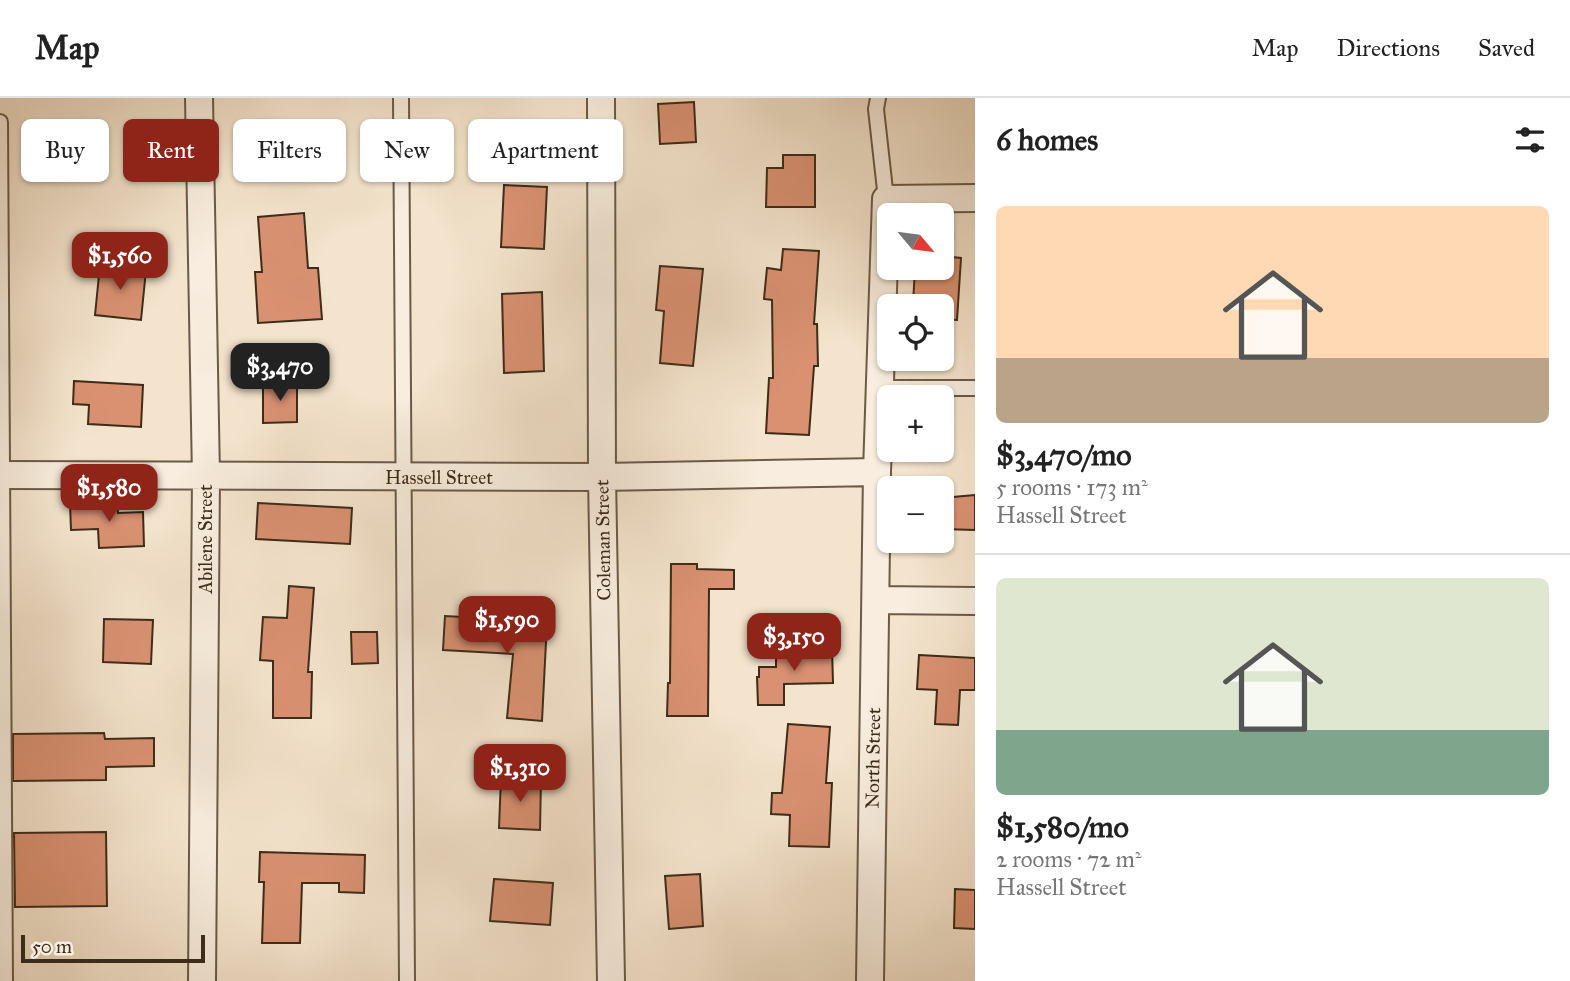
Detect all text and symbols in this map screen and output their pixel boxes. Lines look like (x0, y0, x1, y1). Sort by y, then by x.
text: Map (35, 28, 99, 68)
text: Map (1252, 33, 1299, 63)
text: Directions (1337, 33, 1440, 63)
text: Saved (1478, 33, 1535, 63)
chip: Buy (21, 119, 109, 182)
chip: Rent (123, 119, 219, 182)
chip: Filters (233, 119, 346, 182)
chip: New (360, 119, 454, 182)
chip: Apartment (468, 119, 623, 182)
icon: filters (1511, 121, 1549, 159)
text: 6 homes (996, 122, 1098, 158)
north arrow (877, 203, 954, 280)
map controls (877, 203, 954, 553)
pin: $1,560 (63, 232, 177, 292)
text: $1,560 (88, 241, 152, 269)
icon: home (1210, 252, 1336, 378)
button: locate (877, 294, 954, 371)
pin: $3,470 (223, 344, 337, 403)
text: $3,470 (247, 352, 313, 380)
button: + (877, 385, 954, 462)
text: $3,470/mo (996, 437, 1132, 473)
pin: $1,580 (52, 464, 166, 524)
street label: Hassell Street (385, 466, 493, 489)
text: $1,580 (77, 473, 141, 501)
text: 5 rooms · 173 m² (996, 473, 1148, 501)
button: − (877, 476, 954, 553)
street label: Coleman Street (590, 479, 616, 601)
street label: Abilene Street (194, 484, 217, 595)
text: Hassell Street (996, 501, 1127, 529)
pin: $1,590 (450, 596, 564, 656)
text: $1,590 (475, 605, 539, 633)
pin: $3,150 (737, 614, 851, 673)
text: $3,150 (763, 622, 825, 650)
icon: home (1210, 624, 1336, 750)
street label: North Street (861, 707, 885, 809)
pin: $1,310 (463, 744, 577, 804)
text: $1,310 (490, 753, 550, 781)
text: $1,580/mo (996, 809, 1129, 845)
text: 2 rooms · 72 m² (996, 845, 1141, 873)
text: Hassell Street (996, 873, 1127, 901)
scale bar (21, 932, 205, 964)
text: 50 m (32, 935, 72, 958)

